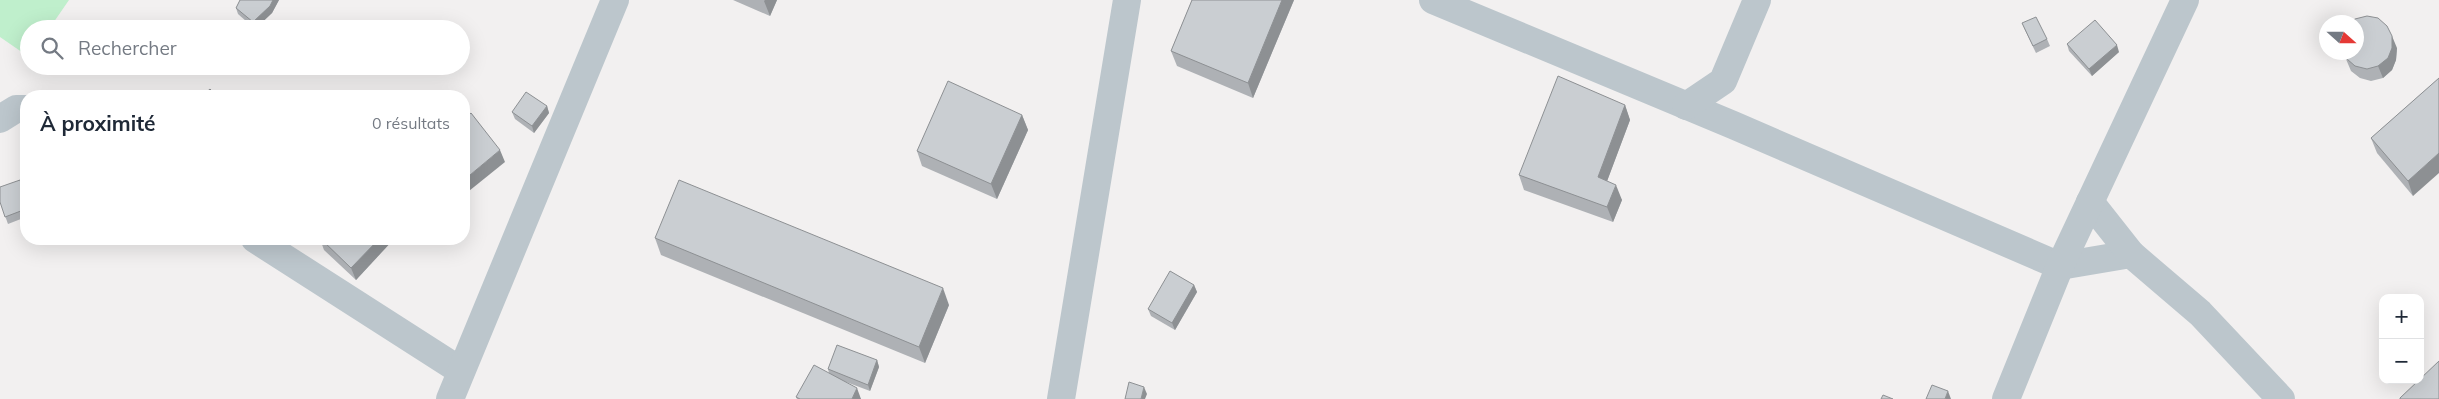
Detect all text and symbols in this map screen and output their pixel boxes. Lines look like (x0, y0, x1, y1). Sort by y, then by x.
north arrow (2319, 15, 2364, 60)
search box (20, 20, 470, 75)
icon: search (38, 34, 66, 62)
text: Rechercher (78, 36, 177, 60)
text: À proximité (40, 110, 156, 136)
text: 0 résultats (372, 113, 450, 133)
map controls (2379, 294, 2424, 384)
button: + (2379, 294, 2424, 339)
button: − (2379, 339, 2424, 384)

